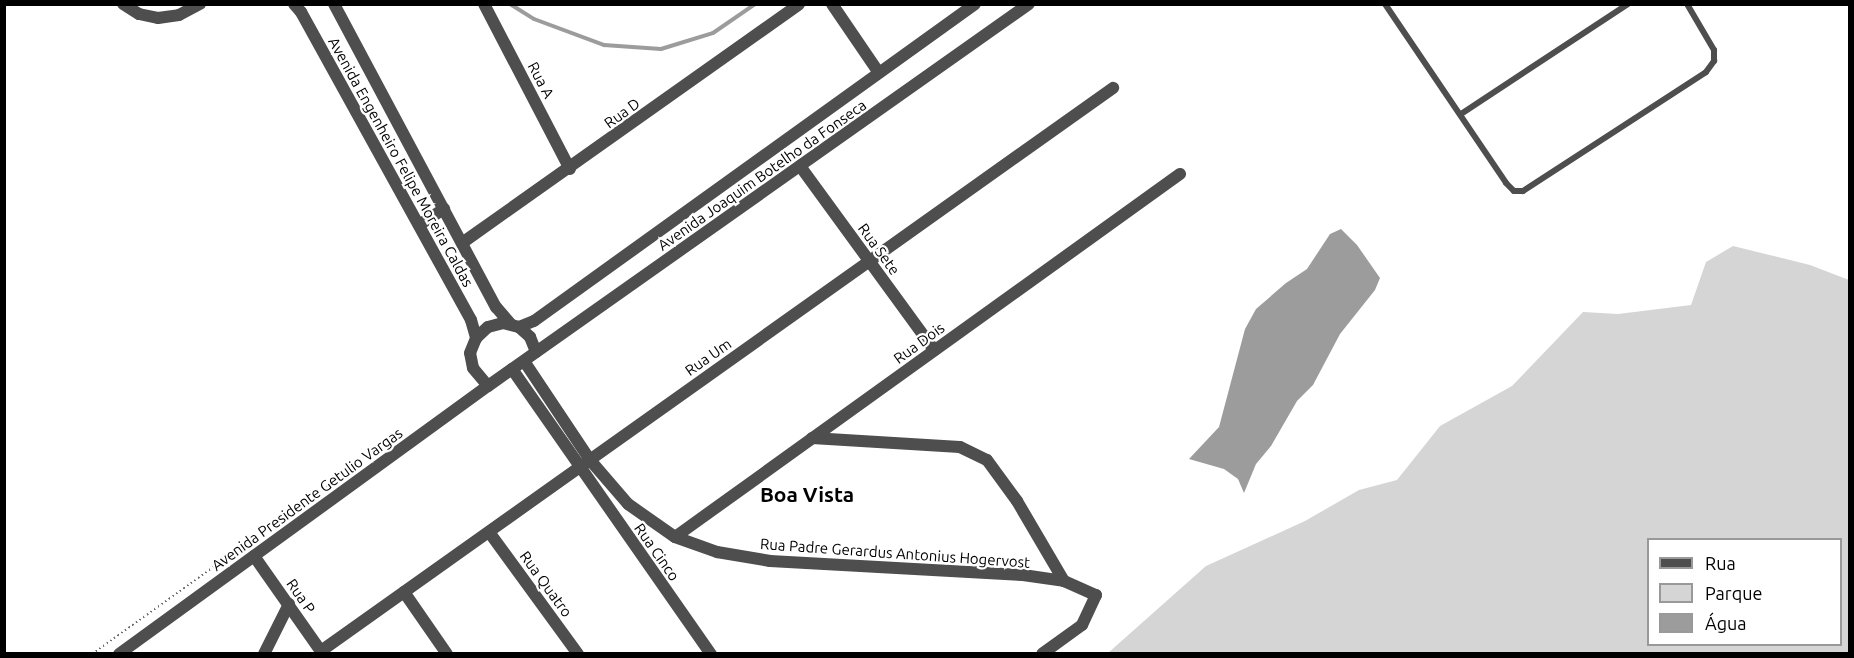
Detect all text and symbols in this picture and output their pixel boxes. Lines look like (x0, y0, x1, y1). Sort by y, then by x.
street label: Avenida Engenheiro Felipe Moreira Caldas (325, 34, 477, 290)
street label: Rua A (524, 59, 558, 101)
street label: Rua D (601, 94, 643, 132)
street label: Avenida Joaquim Botelho da Fonseca (654, 96, 870, 254)
street label: Rua Sete (854, 220, 904, 278)
street label: Rua Dois (890, 319, 948, 367)
street label: Rua Um (681, 335, 735, 379)
street label: Avenida Presidente Getulio Vargas (208, 424, 406, 574)
district label: Boa Vista (760, 481, 854, 507)
street label: Rua Cinco (631, 520, 683, 584)
street label: Rua Padre Gerardus Antonius Hogervost (759, 535, 1031, 571)
legend (1647, 538, 1842, 646)
street label: Rua Quatro (516, 547, 576, 621)
text: Rua (1705, 553, 1736, 573)
street label: Rua P (283, 575, 319, 617)
text: Parque (1705, 583, 1762, 603)
text: Água (1705, 613, 1747, 633)

